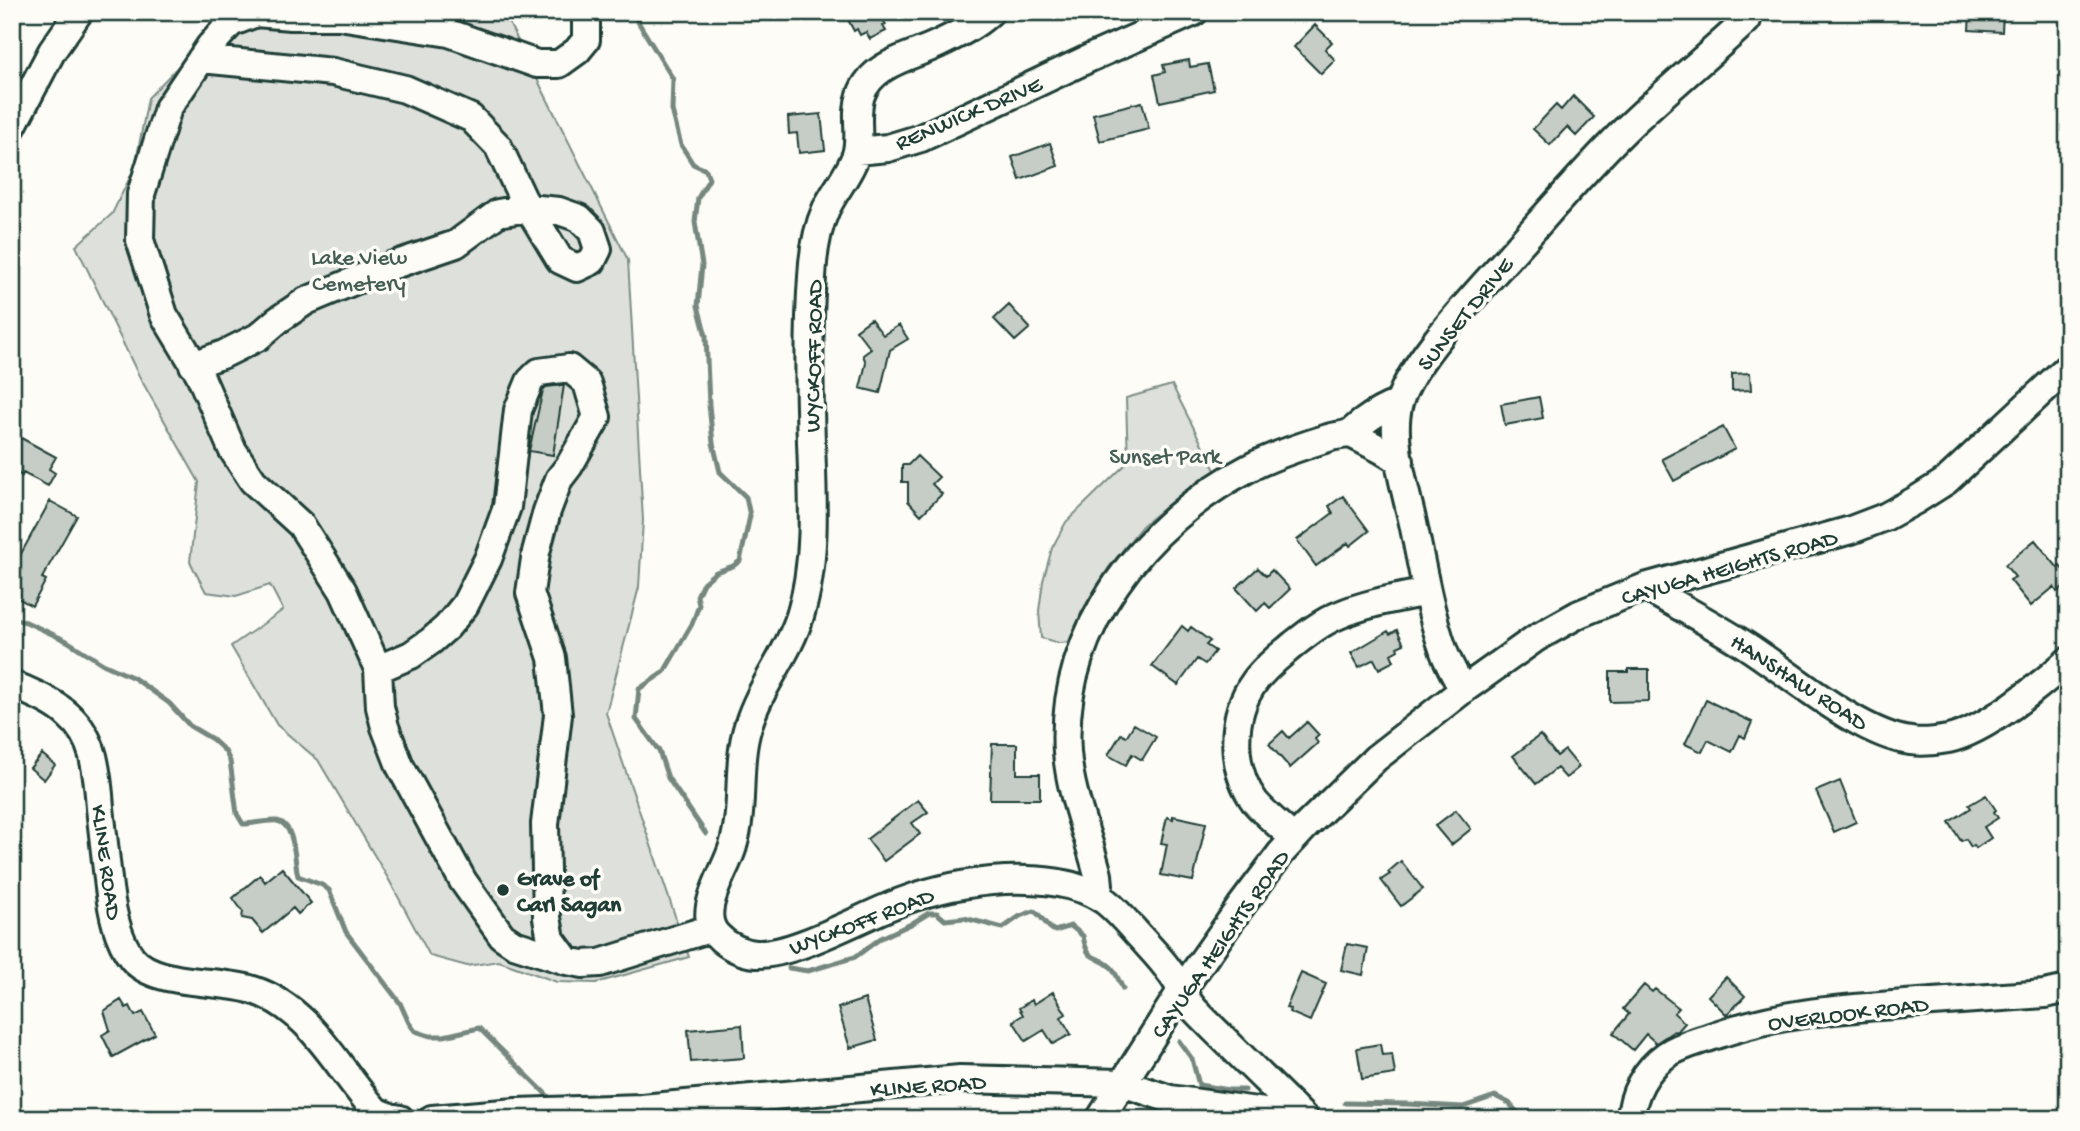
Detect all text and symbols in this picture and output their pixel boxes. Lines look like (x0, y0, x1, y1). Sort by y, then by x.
street label: RENWICK DRIVE (892, 72, 1048, 158)
park label: Lake View Cemetery (311, 246, 407, 299)
street label: SUNSET DRIVE (1413, 252, 1522, 377)
street label: WYCKOFF ROAD (801, 278, 830, 433)
park label: Sunset Park (1109, 445, 1223, 472)
street label: CAYUGA HEIGHTS ROAD (1619, 525, 1842, 613)
street label: HANSHAW ROAD (1724, 629, 1873, 739)
street label: KLINE ROAD (83, 803, 126, 923)
street label: CAYUGA HEIGHTS ROAD (1147, 845, 1298, 1044)
place label: Grave of Carl Sagan (517, 867, 622, 920)
marker: Grave of Carl Sagan (495, 882, 511, 898)
street label: WYCKOFF ROAD (786, 883, 939, 963)
street label: OVERLOOK ROAD (1767, 992, 1931, 1039)
street label: KLINE ROAD (870, 1070, 988, 1105)

